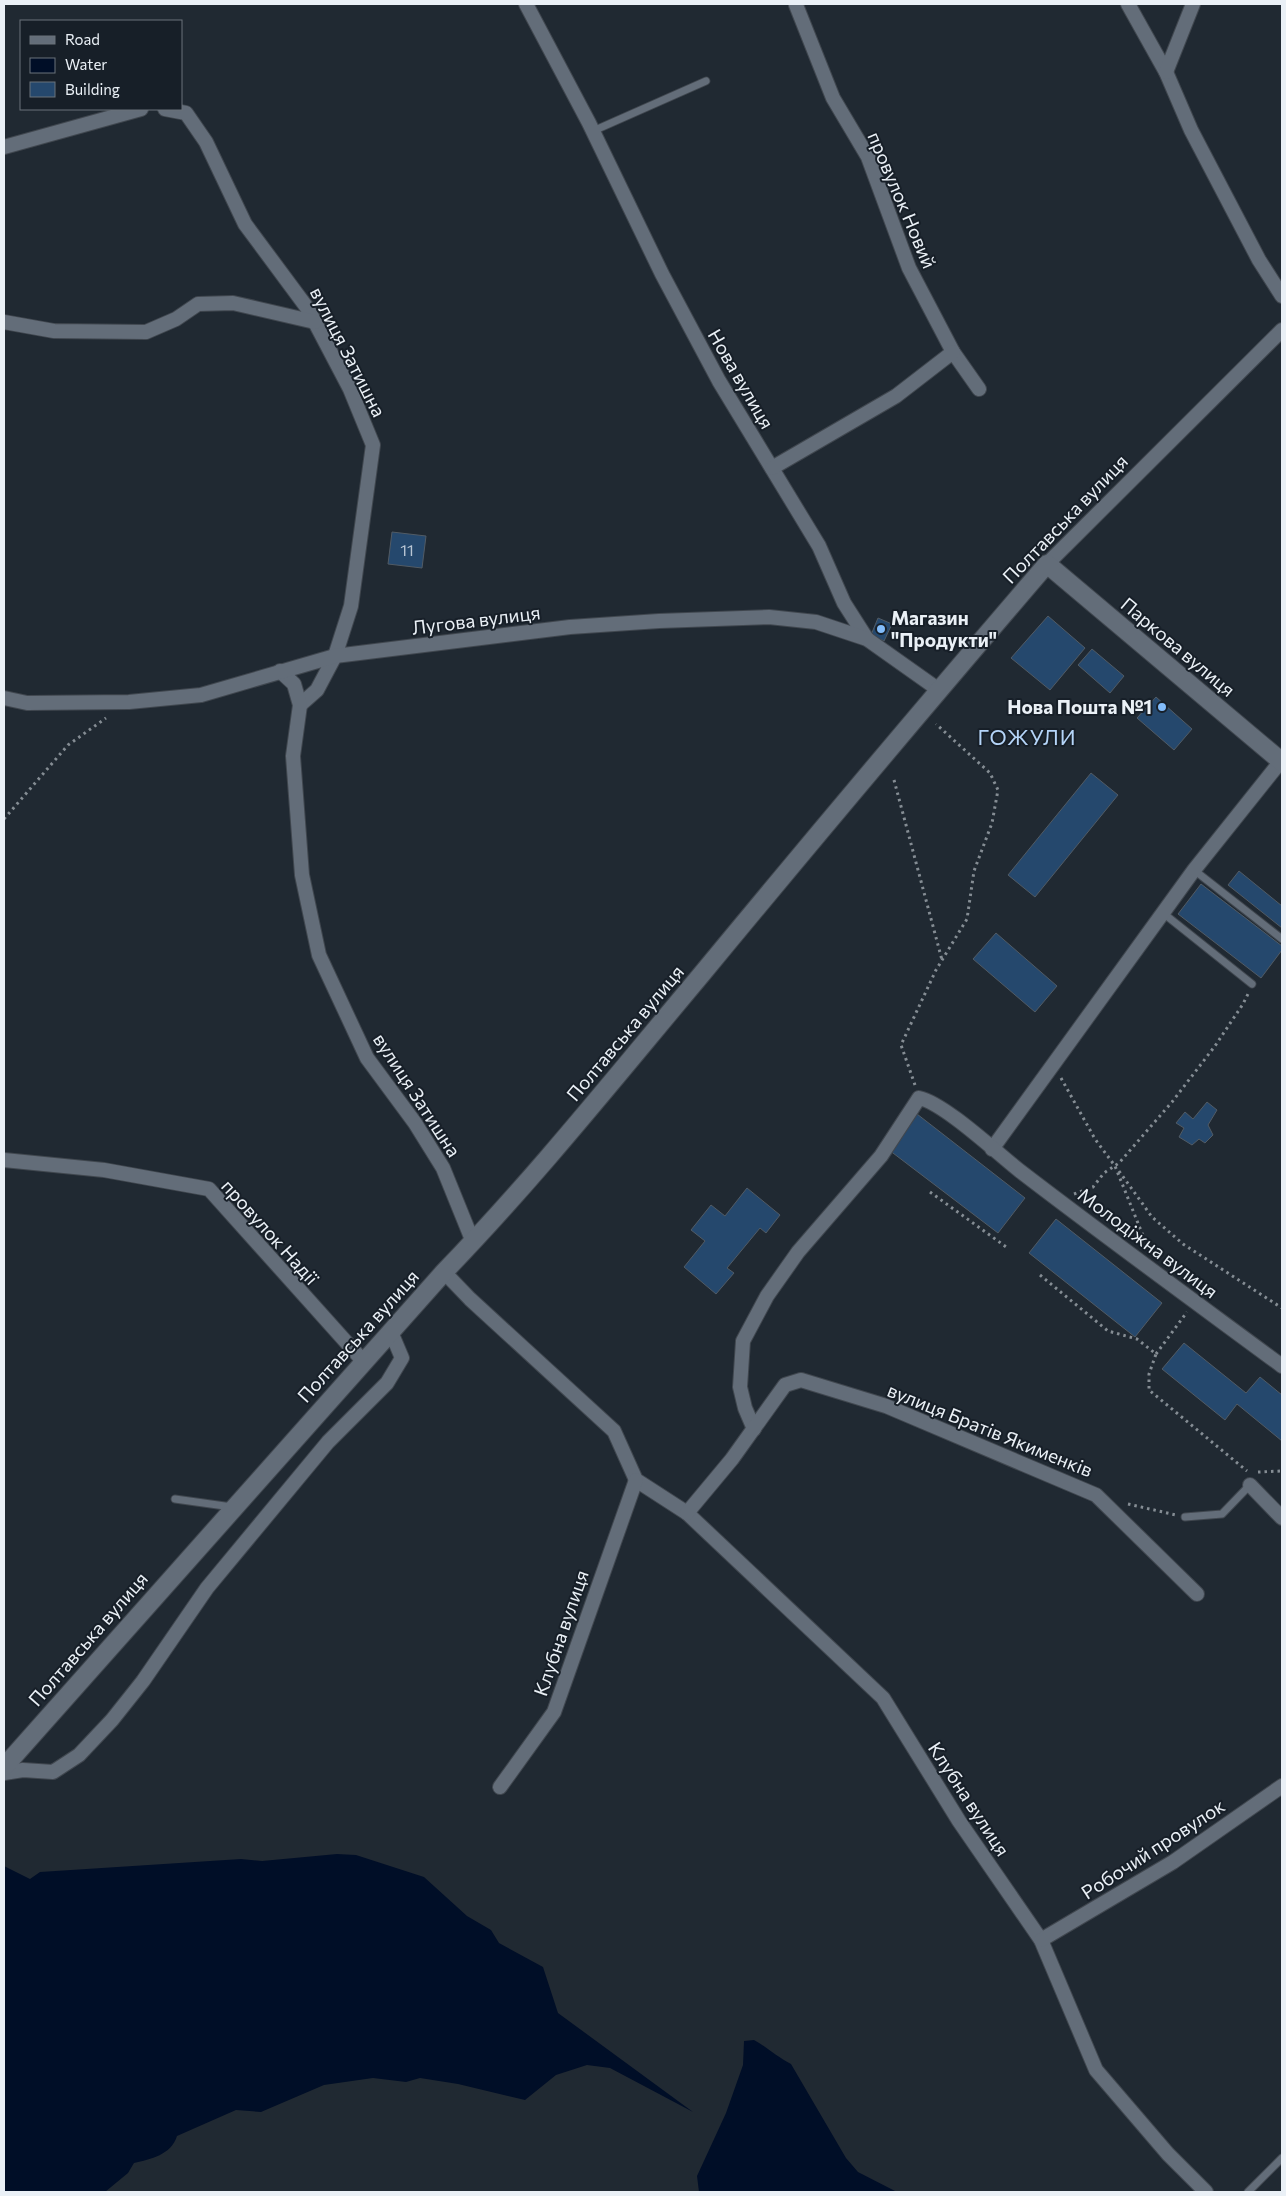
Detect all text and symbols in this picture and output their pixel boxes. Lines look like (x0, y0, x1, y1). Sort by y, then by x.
legend (20, 20, 182, 110)
text: Road (65, 30, 100, 48)
text: Water (65, 55, 107, 73)
text: Building (65, 80, 120, 98)
street label: провулок Новий (863, 128, 942, 272)
street label: вулиця Затишна (306, 283, 391, 421)
street label: Нова вулиця (704, 325, 779, 433)
street label: Полтавська вулиця (997, 449, 1132, 588)
house number: 11 (400, 540, 414, 559)
street label: Паркова вулиця (1117, 592, 1240, 701)
street label: Лугова вулиця (410, 600, 542, 639)
place label: Магазин "Продукти" (891, 606, 997, 651)
marker: Магазин "Продукти" (875, 623, 887, 635)
place label: Нова Пошта №1 (1007, 695, 1152, 718)
marker: Нова Пошта №1 (1156, 701, 1168, 713)
district label: ГОЖУЛИ (977, 724, 1077, 749)
street label: Полтавська вулиця (561, 960, 688, 1105)
street label: вулиця Затишна (369, 1029, 466, 1161)
street label: провулок Надії (217, 1174, 324, 1290)
street label: Молодіжна вулиця (1074, 1183, 1223, 1303)
street label: Полтавська вулиця (292, 1265, 423, 1407)
street label: вулиця Братів Якименків (884, 1378, 1096, 1481)
street label: Полтавська вулиця (23, 1567, 152, 1710)
street label: Клубна вулиця (528, 1567, 593, 1699)
street label: Клубна вулиця (924, 1737, 1015, 1860)
street label: Робочий провулок (1077, 1794, 1229, 1904)

